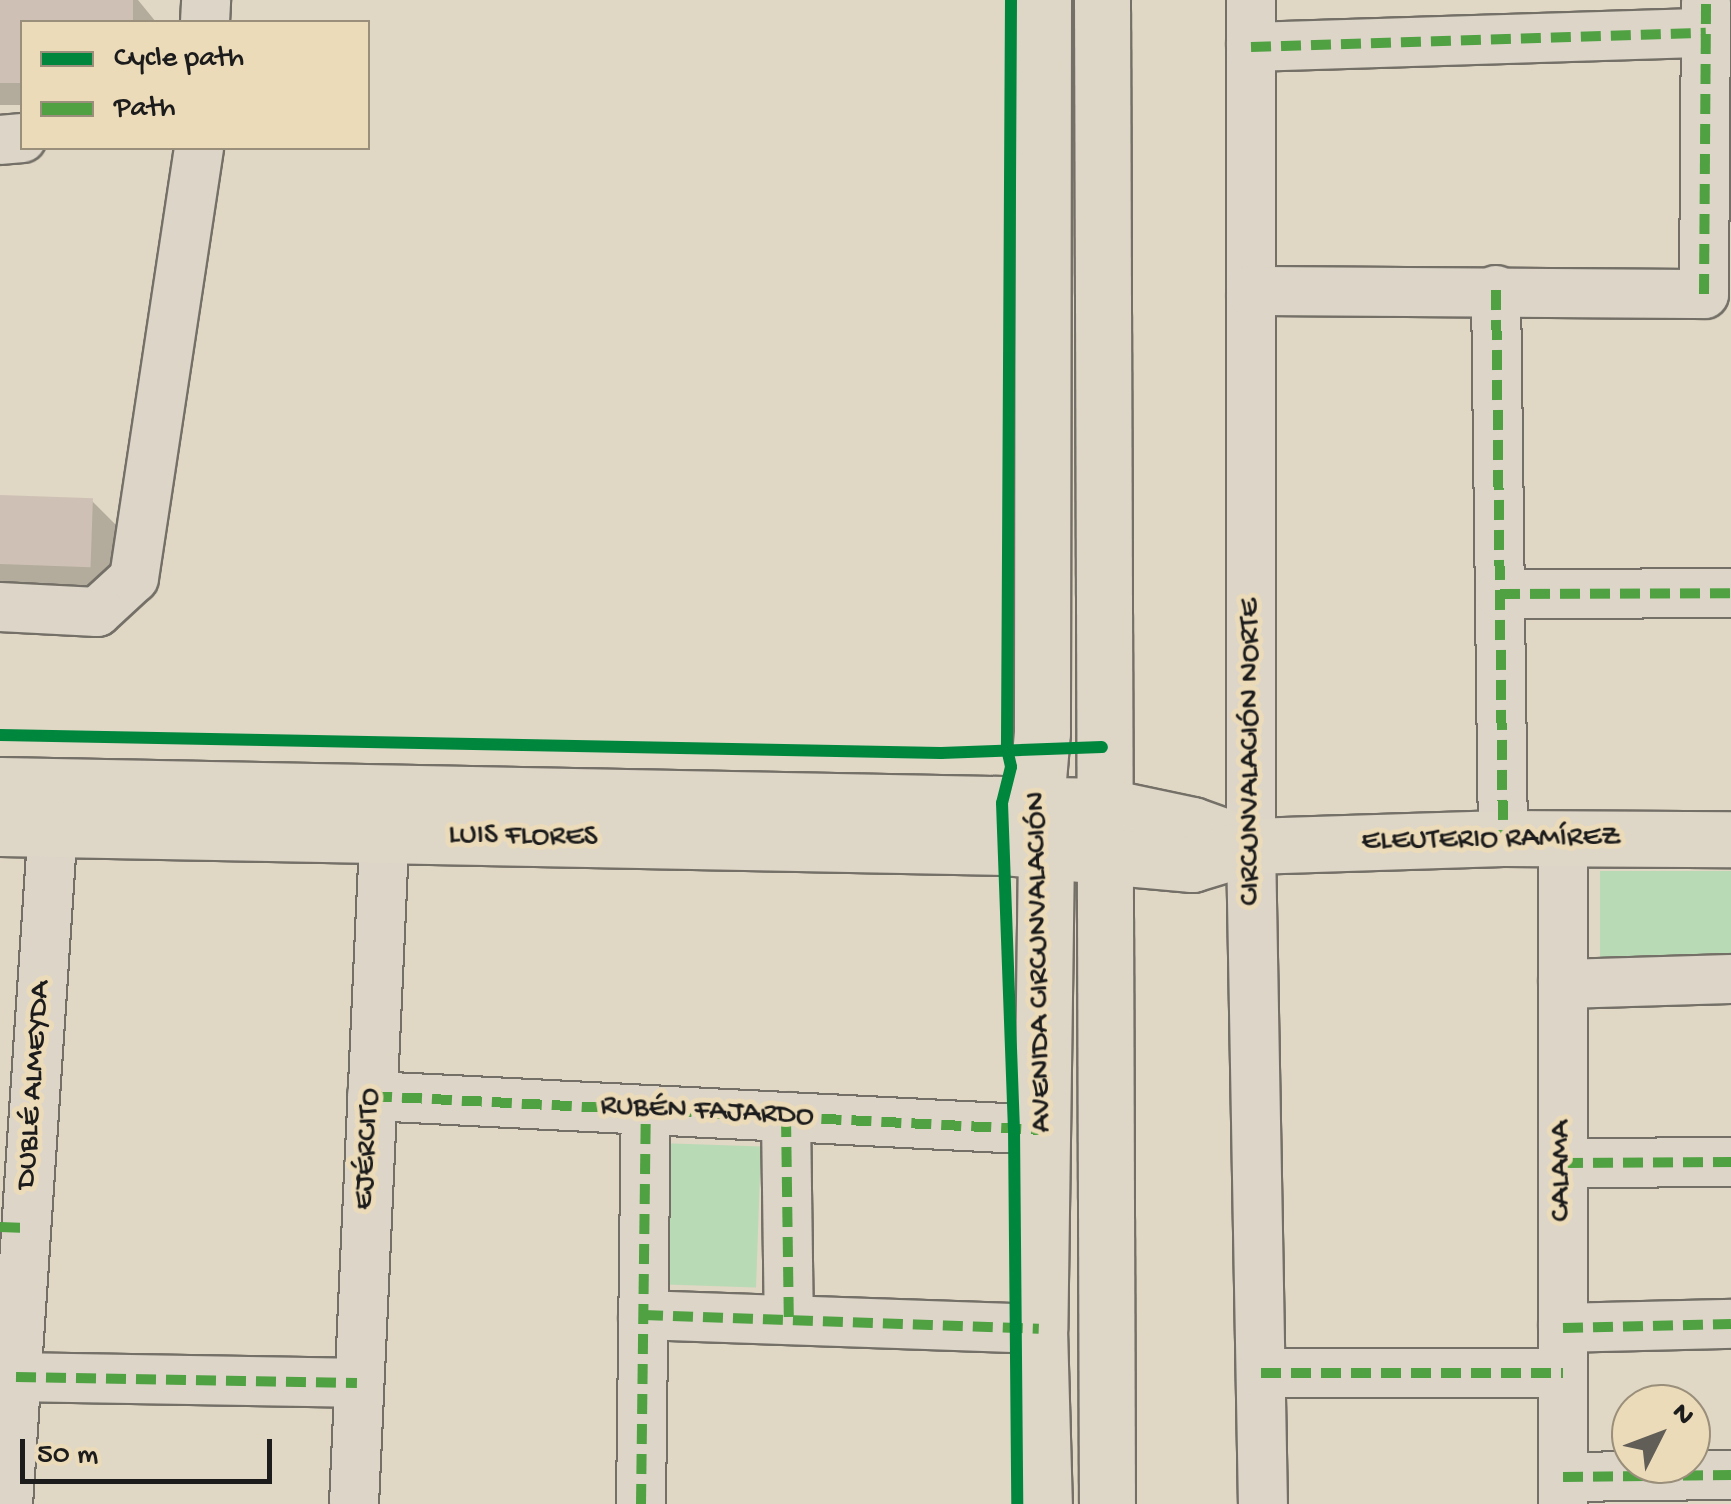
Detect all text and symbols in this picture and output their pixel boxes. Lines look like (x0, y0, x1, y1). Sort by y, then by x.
legend (20, 20, 370, 150)
text: Cycle path (114, 42, 244, 77)
text: Path (114, 92, 176, 127)
street label: CIRCUNVALACIÓN NORTE (1234, 598, 1270, 906)
street label: AVENIDA CIRCUNVALACIÓN (1020, 791, 1062, 1133)
street label: LUIS FLORES (448, 819, 598, 857)
street label: ELEUTERIO RAMÍREZ (1361, 821, 1621, 861)
street label: DUBLÉ ALMEYDA (10, 980, 60, 1190)
street label: EJÉRCITO (348, 1087, 390, 1211)
street label: RUBÉN FAJARDO (599, 1089, 815, 1137)
street label: CALAMA (1545, 1120, 1581, 1222)
north arrow (1611, 1384, 1711, 1484)
text: N (1664, 1397, 1701, 1433)
scale bar (25, 1419, 278, 1481)
text: 50 m (37, 1439, 98, 1474)

